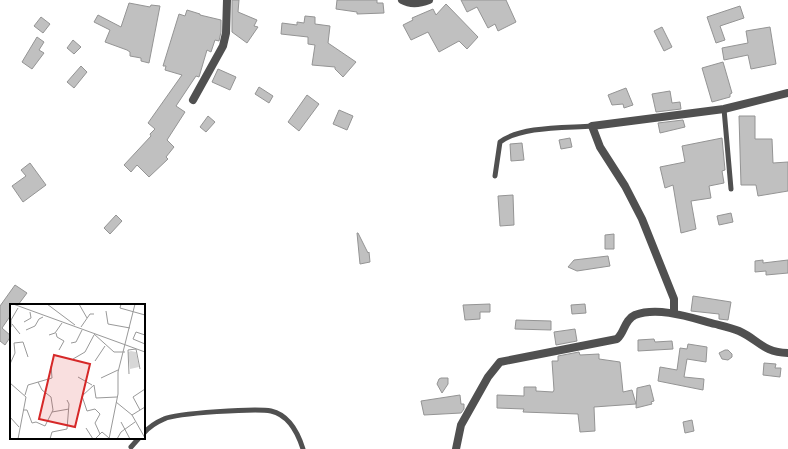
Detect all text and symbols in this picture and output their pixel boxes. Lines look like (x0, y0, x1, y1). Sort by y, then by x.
inset map (10, 304, 145, 439)

